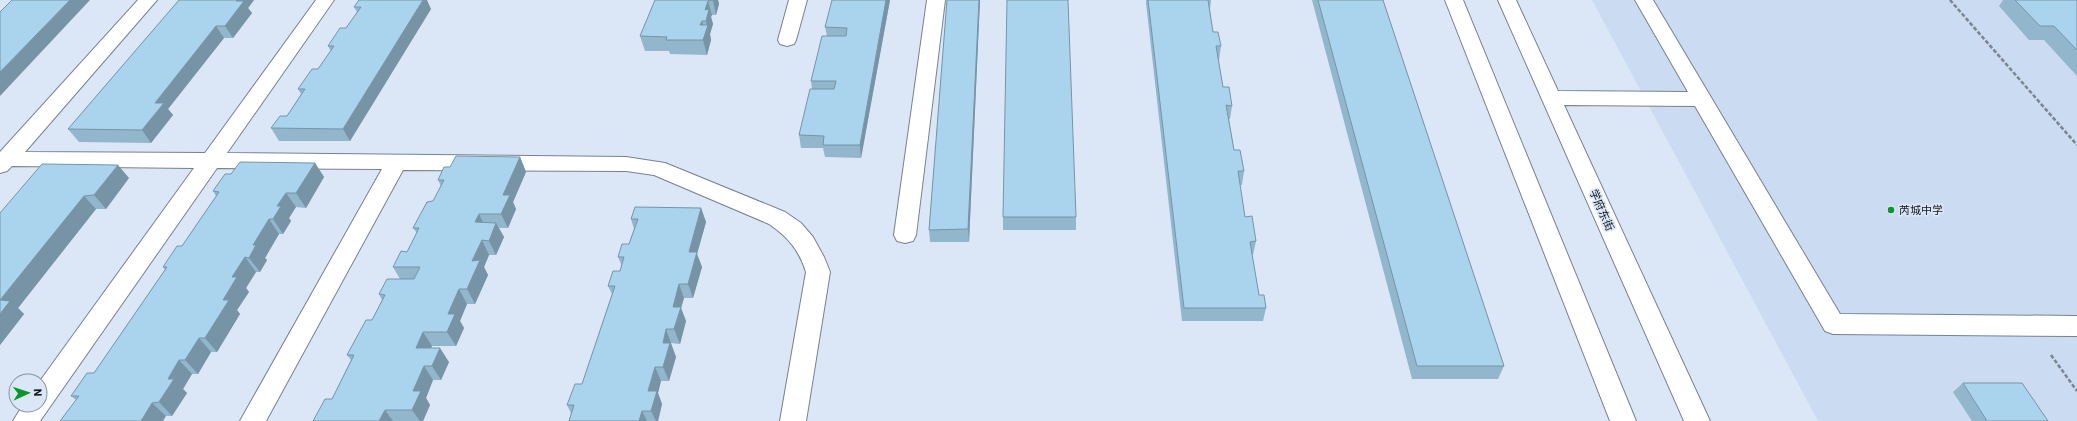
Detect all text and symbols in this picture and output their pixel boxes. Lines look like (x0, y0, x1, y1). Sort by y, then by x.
street label: 学府东街 (1587, 187, 1617, 233)
place label: 芮城中学 (1899, 203, 1943, 217)
marker: 芮城中学 (1886, 205, 1896, 215)
north arrow (8, 373, 48, 413)
text: N (31, 388, 45, 397)

